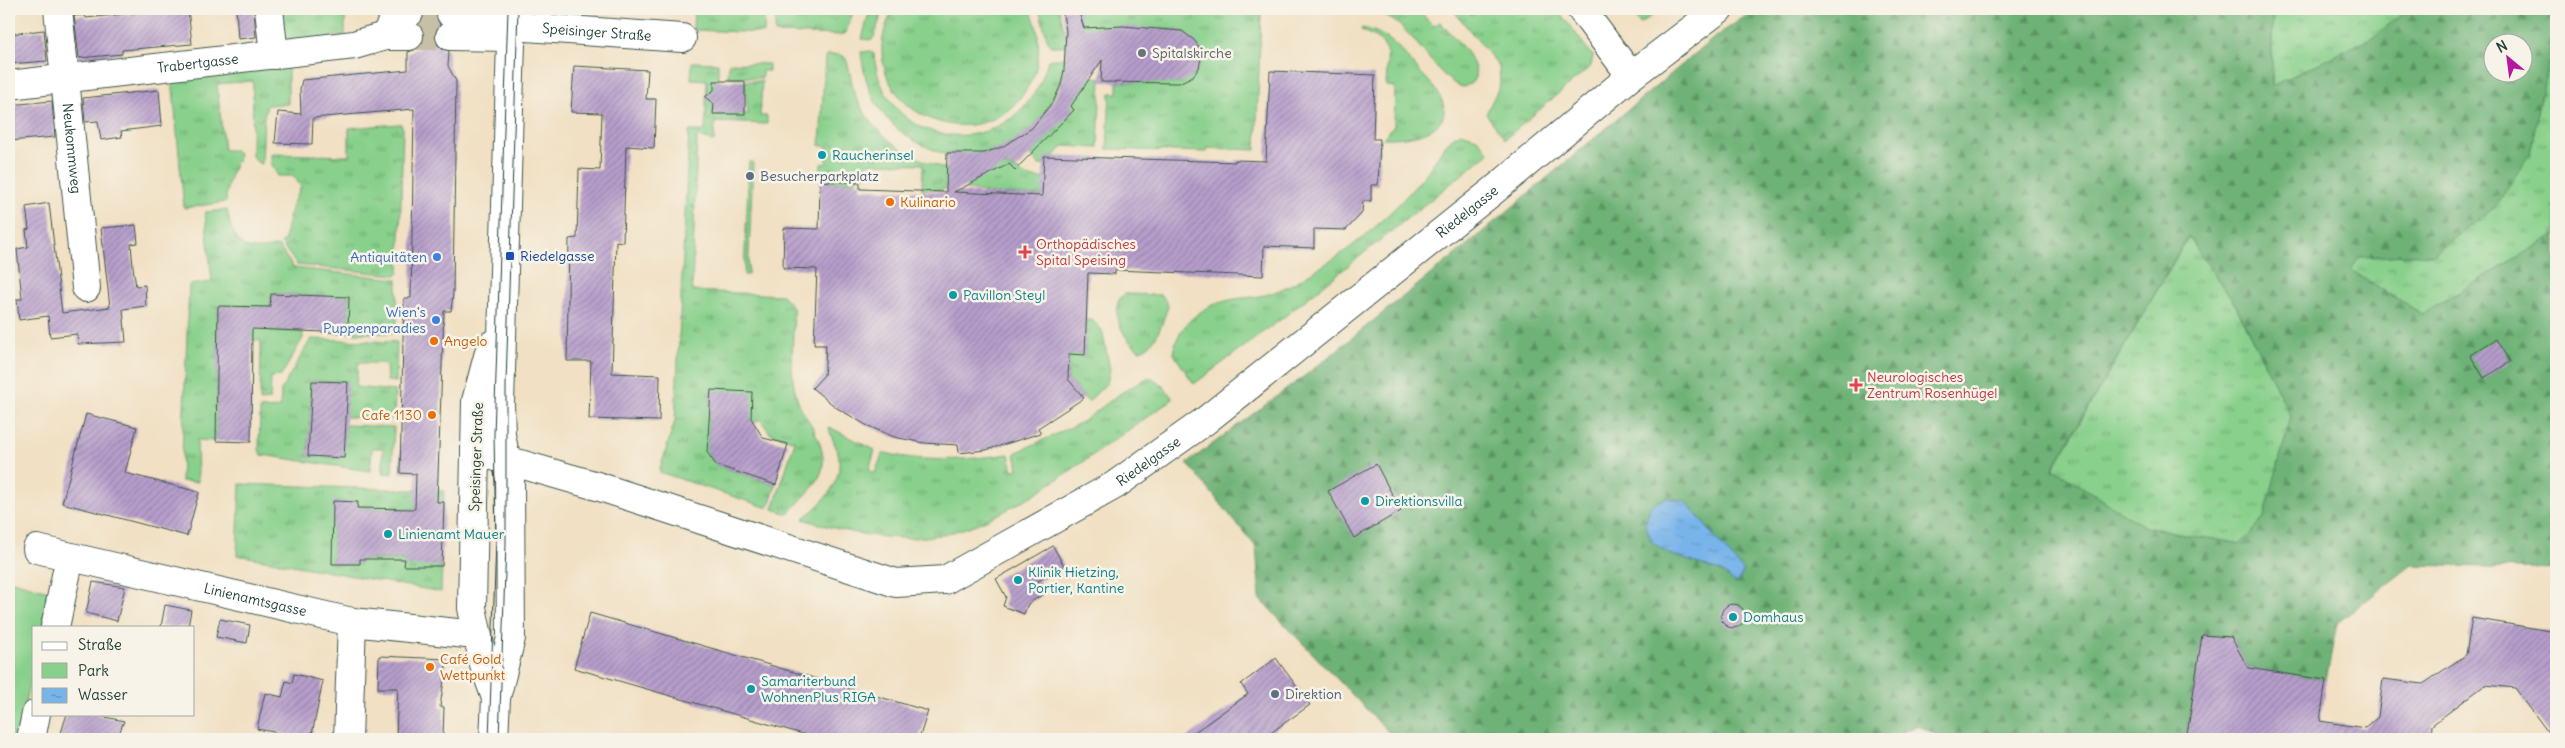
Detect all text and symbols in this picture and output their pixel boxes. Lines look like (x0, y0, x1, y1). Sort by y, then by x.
street label: Speisinger Straße (542, 19, 652, 45)
north arrow (2482, 32, 2532, 82)
text: N (2493, 36, 2510, 57)
place label: Spitalskirche (1152, 44, 1232, 62)
marker: Spitalskirche (1136, 47, 1148, 59)
street label: Trabertgasse (156, 49, 239, 77)
street label: Neukommweg (58, 102, 85, 195)
place label: Raucherinsel (832, 146, 914, 164)
marker: Raucherinsel (816, 149, 828, 161)
place label: Besucherparkplatz (760, 167, 879, 185)
marker: Besucherparkplatz (744, 170, 756, 182)
street label: Riedelgasse (1432, 181, 1502, 242)
place label: Kulinario (900, 193, 956, 211)
marker: Kulinario (884, 196, 896, 208)
place label: Orthopädisches Spital Speising (1036, 235, 1136, 269)
marker: Orthopädisches Spital Speising (1018, 245, 1032, 259)
place label: Riedelgasse (520, 247, 595, 265)
place label: Antiquitäten (350, 248, 427, 266)
marker: Riedelgasse (504, 250, 516, 262)
marker: Antiquitäten (431, 251, 443, 263)
place label: Pavillon Steyl (963, 286, 1045, 304)
marker: Pavillon Steyl (947, 289, 959, 301)
place label: Wien's Puppenparadies (323, 303, 426, 337)
marker: Wien's Puppenparadies (430, 314, 442, 326)
place label: Angelo (444, 332, 488, 350)
marker: Angelo (428, 335, 440, 347)
place label: Neurologisches Zentrum Rosenhügel (1867, 368, 1997, 402)
marker: Neurologisches Zentrum Rosenhügel (1849, 378, 1863, 392)
street label: Speisinger Straße (465, 402, 487, 512)
place label: Cafe 1130 (362, 406, 422, 424)
marker: Cafe 1130 (426, 409, 438, 421)
street label: Riedelgasse (1113, 432, 1184, 490)
place label: Direktionsvilla (1375, 492, 1462, 510)
marker: Direktionsvilla (1359, 495, 1371, 507)
place label: Linienamt Mauer (398, 525, 505, 543)
marker: Linienamt Mauer (382, 528, 394, 540)
place label: Klinik Hietzing, Portier, Kantine (1028, 563, 1124, 597)
marker: Klinik Hietzing, Portier, Kantine (1012, 574, 1024, 586)
street label: Linienamtsgasse (202, 579, 308, 620)
place label: Domhaus (1743, 608, 1804, 626)
marker: Domhaus (1727, 611, 1739, 623)
legend (32, 626, 195, 716)
text: Straße (78, 635, 122, 654)
place label: Café Gold Wettpunkt (440, 650, 506, 684)
text: Park (78, 661, 109, 680)
marker: Café Gold Wettpunkt (424, 661, 436, 673)
place label: Samariterbund WohnenPlus RIGA (761, 672, 876, 706)
marker: Samariterbund WohnenPlus RIGA (745, 683, 757, 695)
text: Wasser (78, 685, 128, 704)
place label: Direktion (1285, 685, 1342, 703)
marker: Direktion (1269, 688, 1281, 700)

